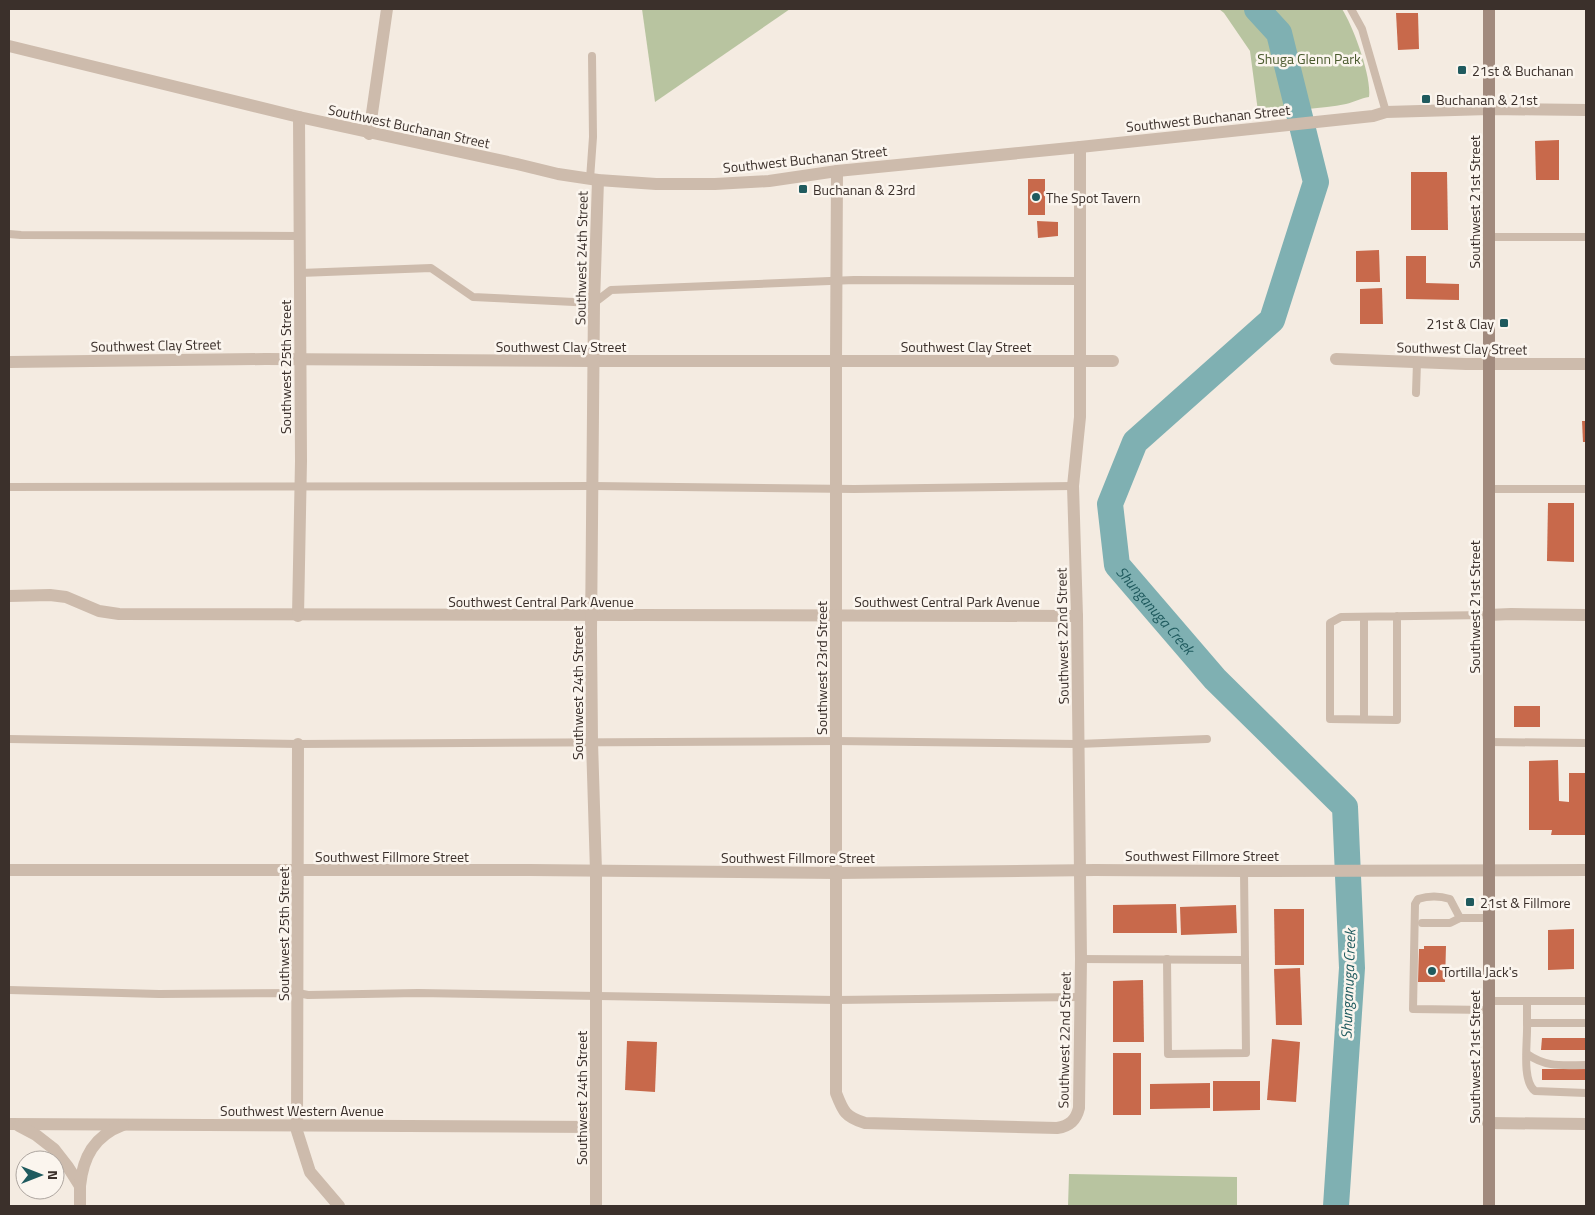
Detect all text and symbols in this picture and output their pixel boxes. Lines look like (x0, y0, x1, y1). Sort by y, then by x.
park label: Shuga Glenn Park (1257, 48, 1361, 69)
place label: 21st & Buchanan (1472, 60, 1574, 81)
marker: 21st & Buchanan (1456, 64, 1468, 76)
place label: Buchanan & 21st (1436, 89, 1538, 110)
marker: Buchanan & 21st (1420, 93, 1432, 105)
street label: Southwest Buchanan Street (326, 99, 492, 153)
street label: Southwest Buchanan Street (1125, 99, 1291, 137)
street label: Southwest 21st Street (1464, 135, 1485, 269)
street label: Southwest Buchanan Street (722, 140, 888, 178)
place label: Buchanan & 23rd (813, 179, 915, 200)
marker: Buchanan & 23rd (797, 183, 809, 195)
place label: The Spot Tavern (1046, 187, 1140, 208)
street label: Southwest 24th Street (569, 191, 593, 325)
marker: The Spot Tavern (1030, 191, 1042, 203)
street label: Southwest 25th Street (275, 300, 296, 434)
place label: 21st & Clay (1427, 313, 1494, 334)
marker: 21st & Clay (1498, 317, 1510, 329)
street label: Southwest Clay Street (90, 333, 222, 357)
street label: Southwest Clay Street (496, 336, 626, 357)
street label: Southwest Clay Street (901, 336, 1031, 357)
street label: Southwest Clay Street (1396, 336, 1528, 360)
street label: Southwest 21st Street (1464, 540, 1485, 674)
water label: Shunganuga Creek (1111, 561, 1202, 661)
street label: Southwest 22nd Street (1050, 567, 1074, 705)
street label: Southwest Central Park Avenue (448, 591, 634, 612)
street label: Southwest Central Park Avenue (854, 591, 1040, 612)
street label: Southwest 23rd Street (811, 601, 832, 735)
street label: Southwest 24th Street (567, 626, 588, 760)
street label: Southwest Fillmore Street (1125, 845, 1279, 866)
street label: Southwest Fillmore Street (315, 846, 469, 867)
street label: Southwest Fillmore Street (721, 847, 875, 868)
street label: Southwest 25th Street (273, 867, 294, 1001)
place label: 21st & Fillmore (1480, 892, 1571, 913)
marker: 21st & Fillmore (1464, 896, 1476, 908)
water label: Shunganuga Creek (1335, 926, 1361, 1039)
place label: Tortilla Jack's (1442, 961, 1518, 982)
marker: Tortilla Jack's (1426, 965, 1438, 977)
street label: Southwest 22nd Street (1052, 971, 1076, 1109)
street label: Southwest 21st Street (1464, 990, 1485, 1124)
street label: Southwest 24th Street (571, 1031, 592, 1165)
street label: Southwest Western Avenue (220, 1100, 384, 1121)
north arrow (15, 1150, 65, 1200)
text: N (43, 1170, 64, 1180)

